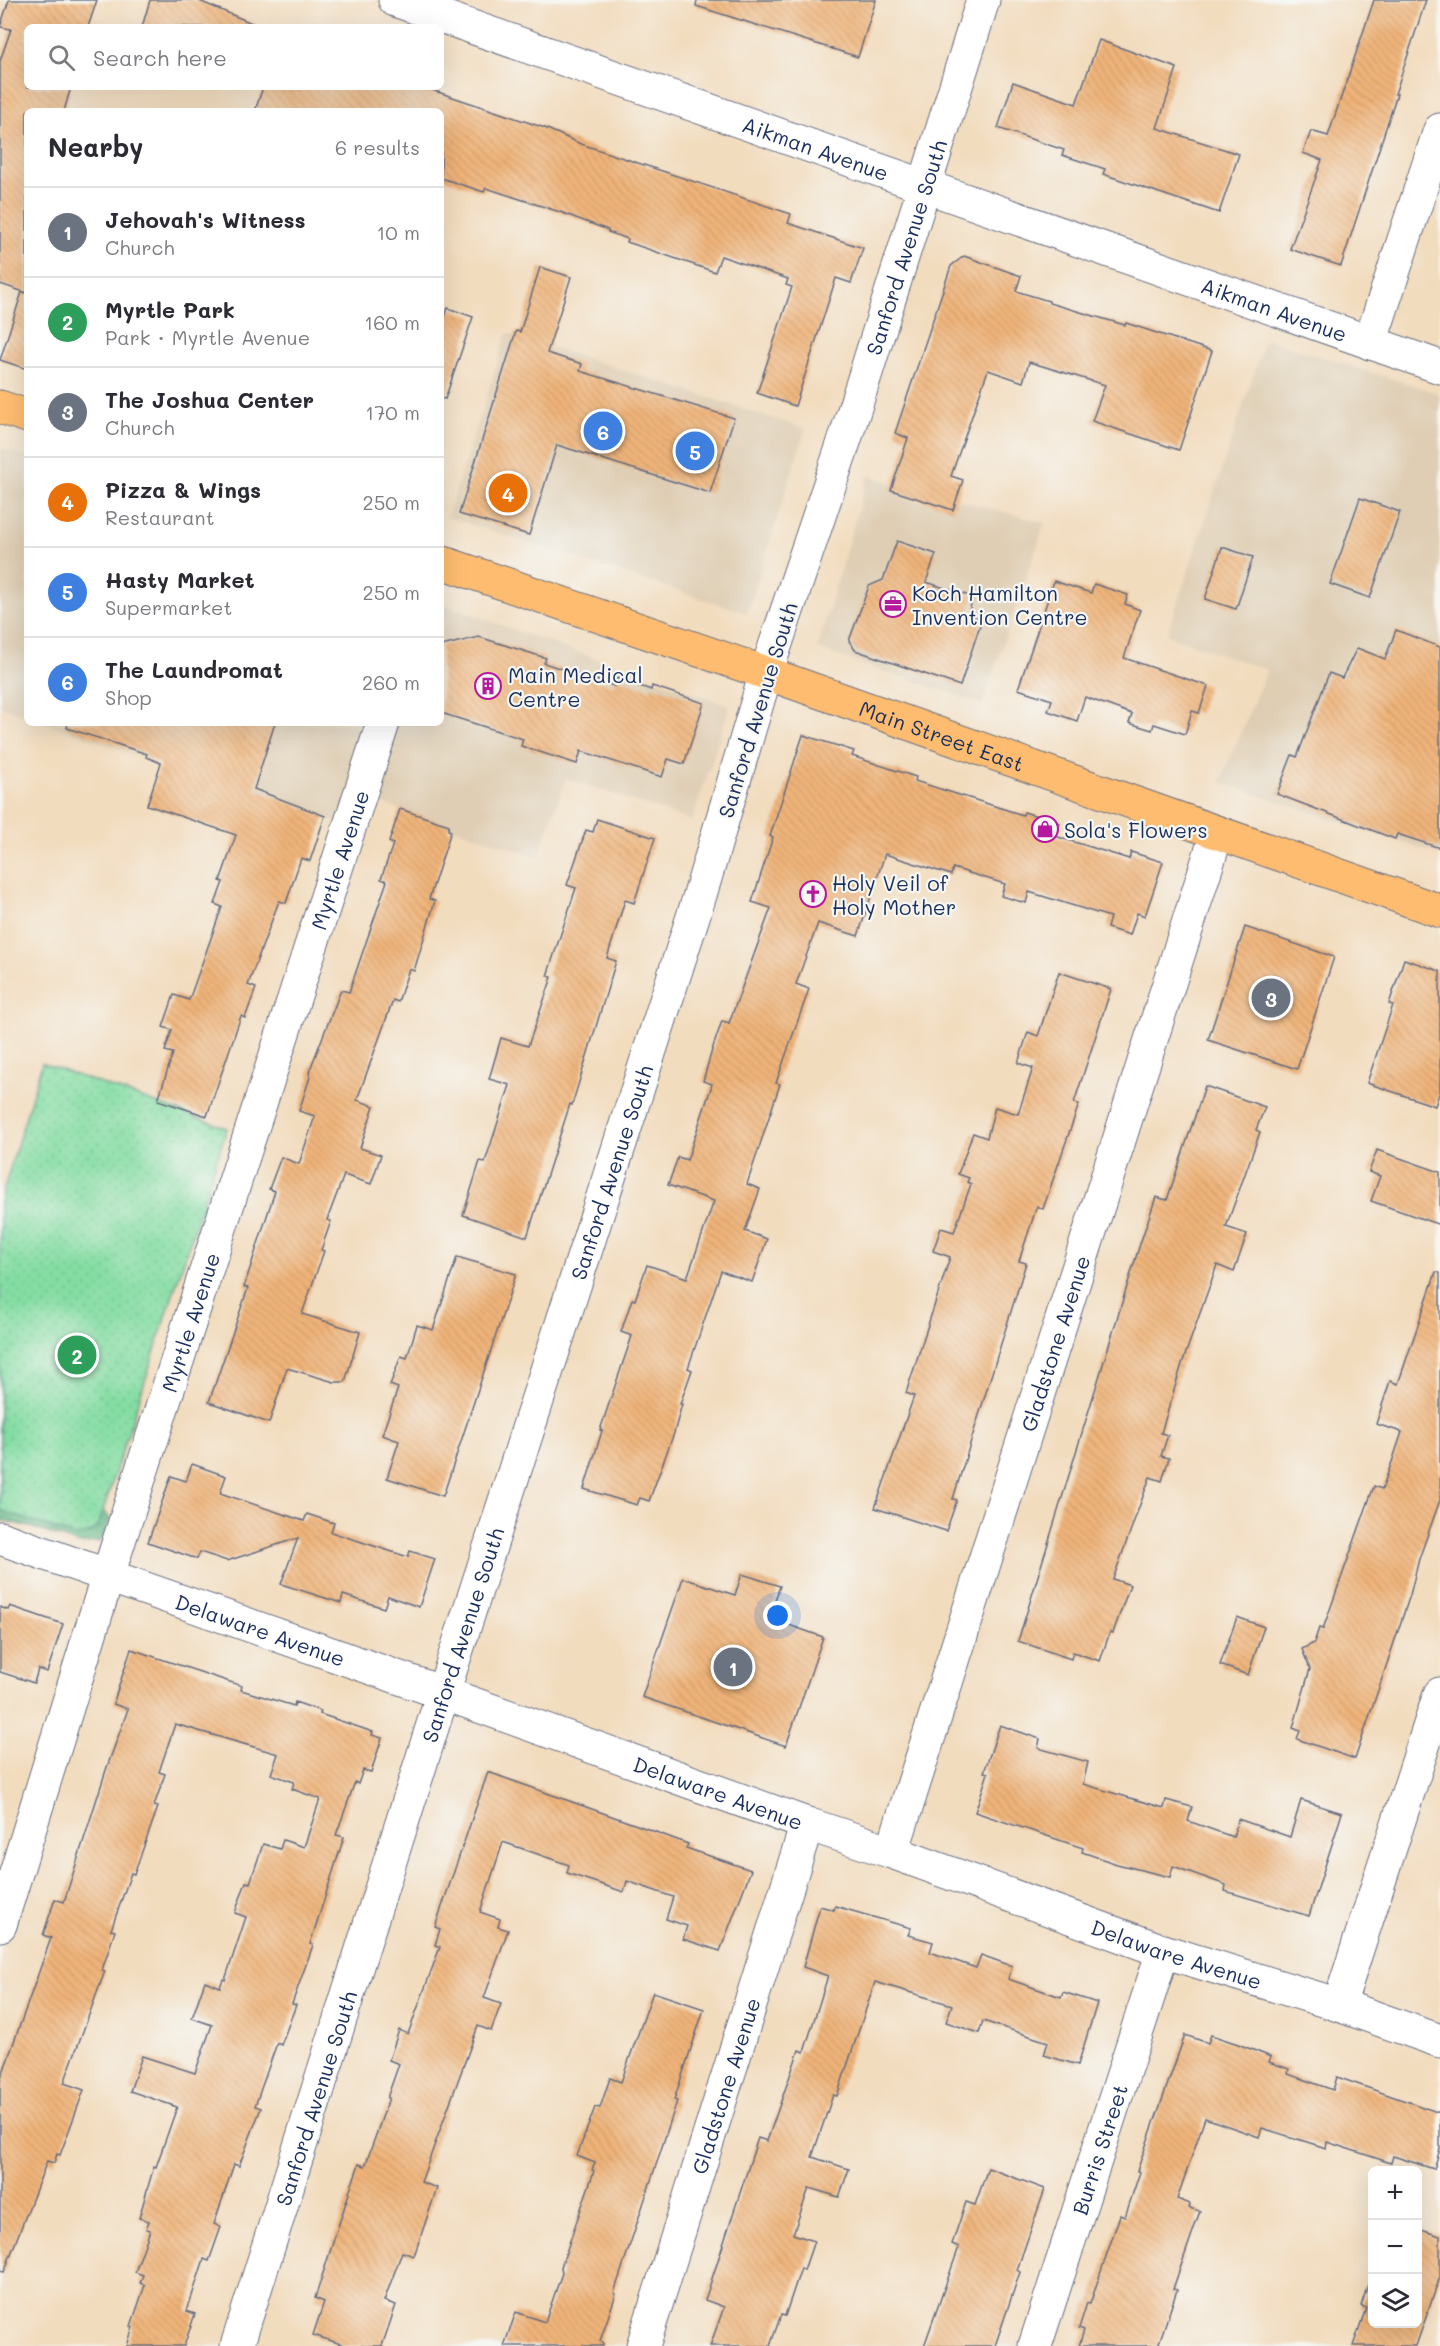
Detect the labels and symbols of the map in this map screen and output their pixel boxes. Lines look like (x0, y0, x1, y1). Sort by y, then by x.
street label: Aikman Avenue (739, 110, 892, 186)
street label: Sanford Avenue South (859, 136, 952, 358)
street label: Aikman Avenue (1198, 271, 1351, 347)
pin: 6 (584, 408, 622, 454)
pin: 5 (676, 428, 714, 474)
pin: 4 (488, 470, 528, 516)
place label: Koch Hamilton Invention Centre (912, 579, 1087, 630)
office icon: Koch Hamilton Invention Centre (878, 589, 908, 619)
street label: Sanford Avenue South (711, 599, 803, 821)
place label: Main Medical Centre (508, 661, 643, 712)
building icon: Main Medical Centre (473, 671, 503, 701)
street label: Main Street East (856, 694, 1028, 777)
street label: Myrtle Avenue (304, 786, 374, 933)
shop icon: Sola's Flowers (1030, 814, 1060, 844)
place label: Sola's Flowers (1064, 816, 1208, 843)
place label: Holy Veil of Holy Mother (832, 869, 956, 920)
church icon: Holy Veil of Holy Mother (798, 879, 828, 909)
pin: 3 (1252, 976, 1290, 1020)
street label: Sanford Avenue South (564, 1061, 658, 1283)
street label: Myrtle Avenue (154, 1249, 225, 1395)
street label: Gladstone Avenue (1014, 1252, 1095, 1435)
pin: 2 (58, 1332, 97, 1378)
street label: Sanford Avenue South (415, 1524, 509, 1745)
street label: Delaware Avenue (172, 1587, 349, 1671)
your location (763, 1601, 792, 1630)
pin: 1 (714, 1644, 752, 1690)
street label: Delaware Avenue (630, 1749, 807, 1835)
street label: Delaware Avenue (1088, 1912, 1265, 1994)
street label: Sanford Avenue South (269, 1987, 362, 2209)
street label: Gladstone Avenue (684, 1994, 765, 2177)
street label: Burris Street (1065, 2080, 1133, 2218)

